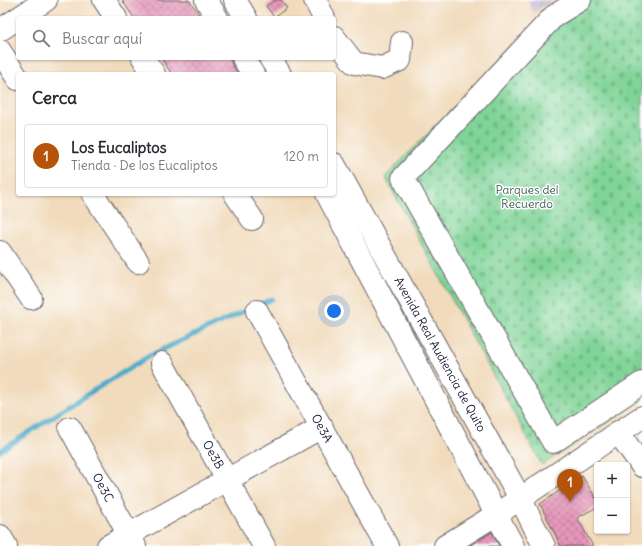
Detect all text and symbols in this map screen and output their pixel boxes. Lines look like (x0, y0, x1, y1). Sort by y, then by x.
search box (16, 16, 336, 60)
icon: search (30, 27, 52, 49)
text: Buscar aquí (62, 29, 142, 48)
text: Cerca (32, 87, 77, 109)
text: Los Eucaliptos (71, 138, 167, 157)
text: 1 (43, 148, 49, 165)
text: 120 m (284, 148, 319, 165)
text: Tienda · De los Eucaliptos (71, 157, 218, 174)
park label: Parques del Recuerdo (495, 182, 559, 211)
street label: Avenida Real Audiencia de Quito (391, 274, 490, 435)
your location (324, 301, 344, 321)
street label: Oe3A (308, 411, 336, 445)
street label: Oe3B (200, 438, 228, 472)
map controls (594, 462, 630, 534)
button: + (594, 462, 630, 498)
pin: 1 (557, 469, 583, 502)
street label: Oe3C (89, 470, 117, 504)
button: − (594, 498, 630, 534)

